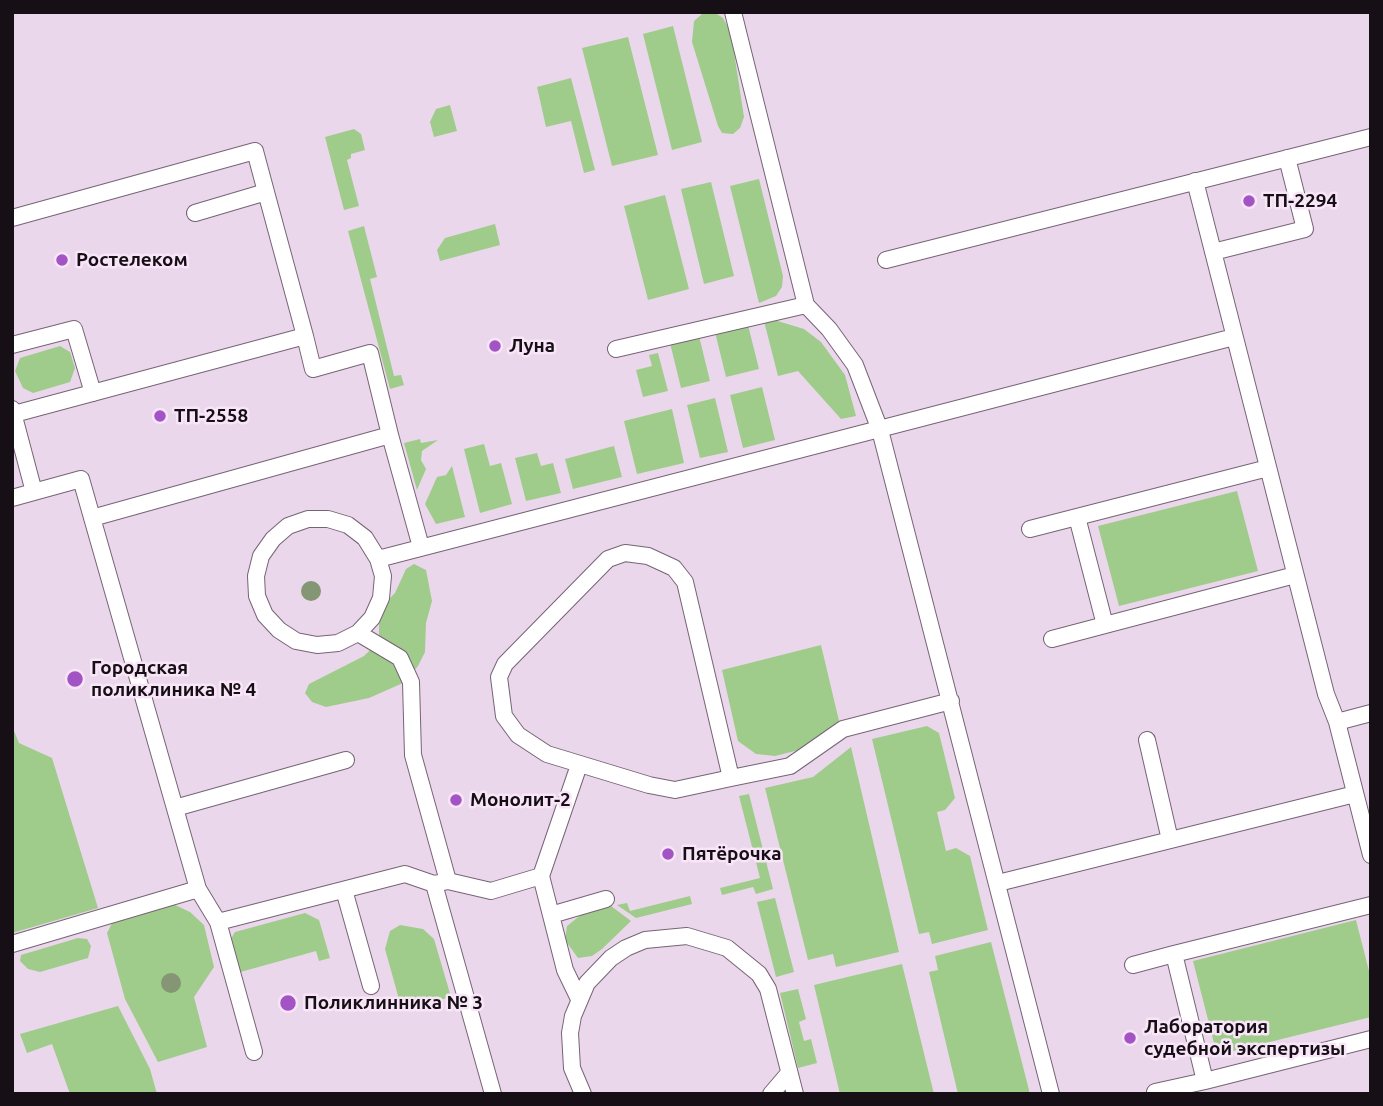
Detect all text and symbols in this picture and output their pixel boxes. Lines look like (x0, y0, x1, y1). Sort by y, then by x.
place label: ТП-2294 (1263, 190, 1337, 212)
marker: ТП-2294 (1241, 193, 1257, 209)
place label: Ростелеком (76, 249, 188, 271)
marker: Ростелеком (54, 252, 70, 268)
place label: Луна (509, 335, 555, 357)
marker: Луна (487, 338, 503, 354)
place label: ТП-2558 (174, 405, 248, 427)
marker: ТП-2558 (152, 408, 168, 424)
place label: Городская поликлиника № 4 (91, 657, 256, 701)
marker: Городская поликлиника № 4 (65, 669, 85, 689)
place label: Монолит-2 (470, 789, 571, 811)
marker: Монолит-2 (448, 792, 464, 808)
place label: Пятёрочка (682, 843, 781, 865)
marker: Пятёрочка (660, 846, 676, 862)
place label: Поликлинника № 3 (304, 992, 483, 1014)
marker: Поликлинника № 3 (278, 993, 298, 1013)
place label: Лаборатория судебной экспертизы (1144, 1016, 1345, 1060)
marker: Лаборатория судебной экспертизы (1122, 1030, 1138, 1046)

